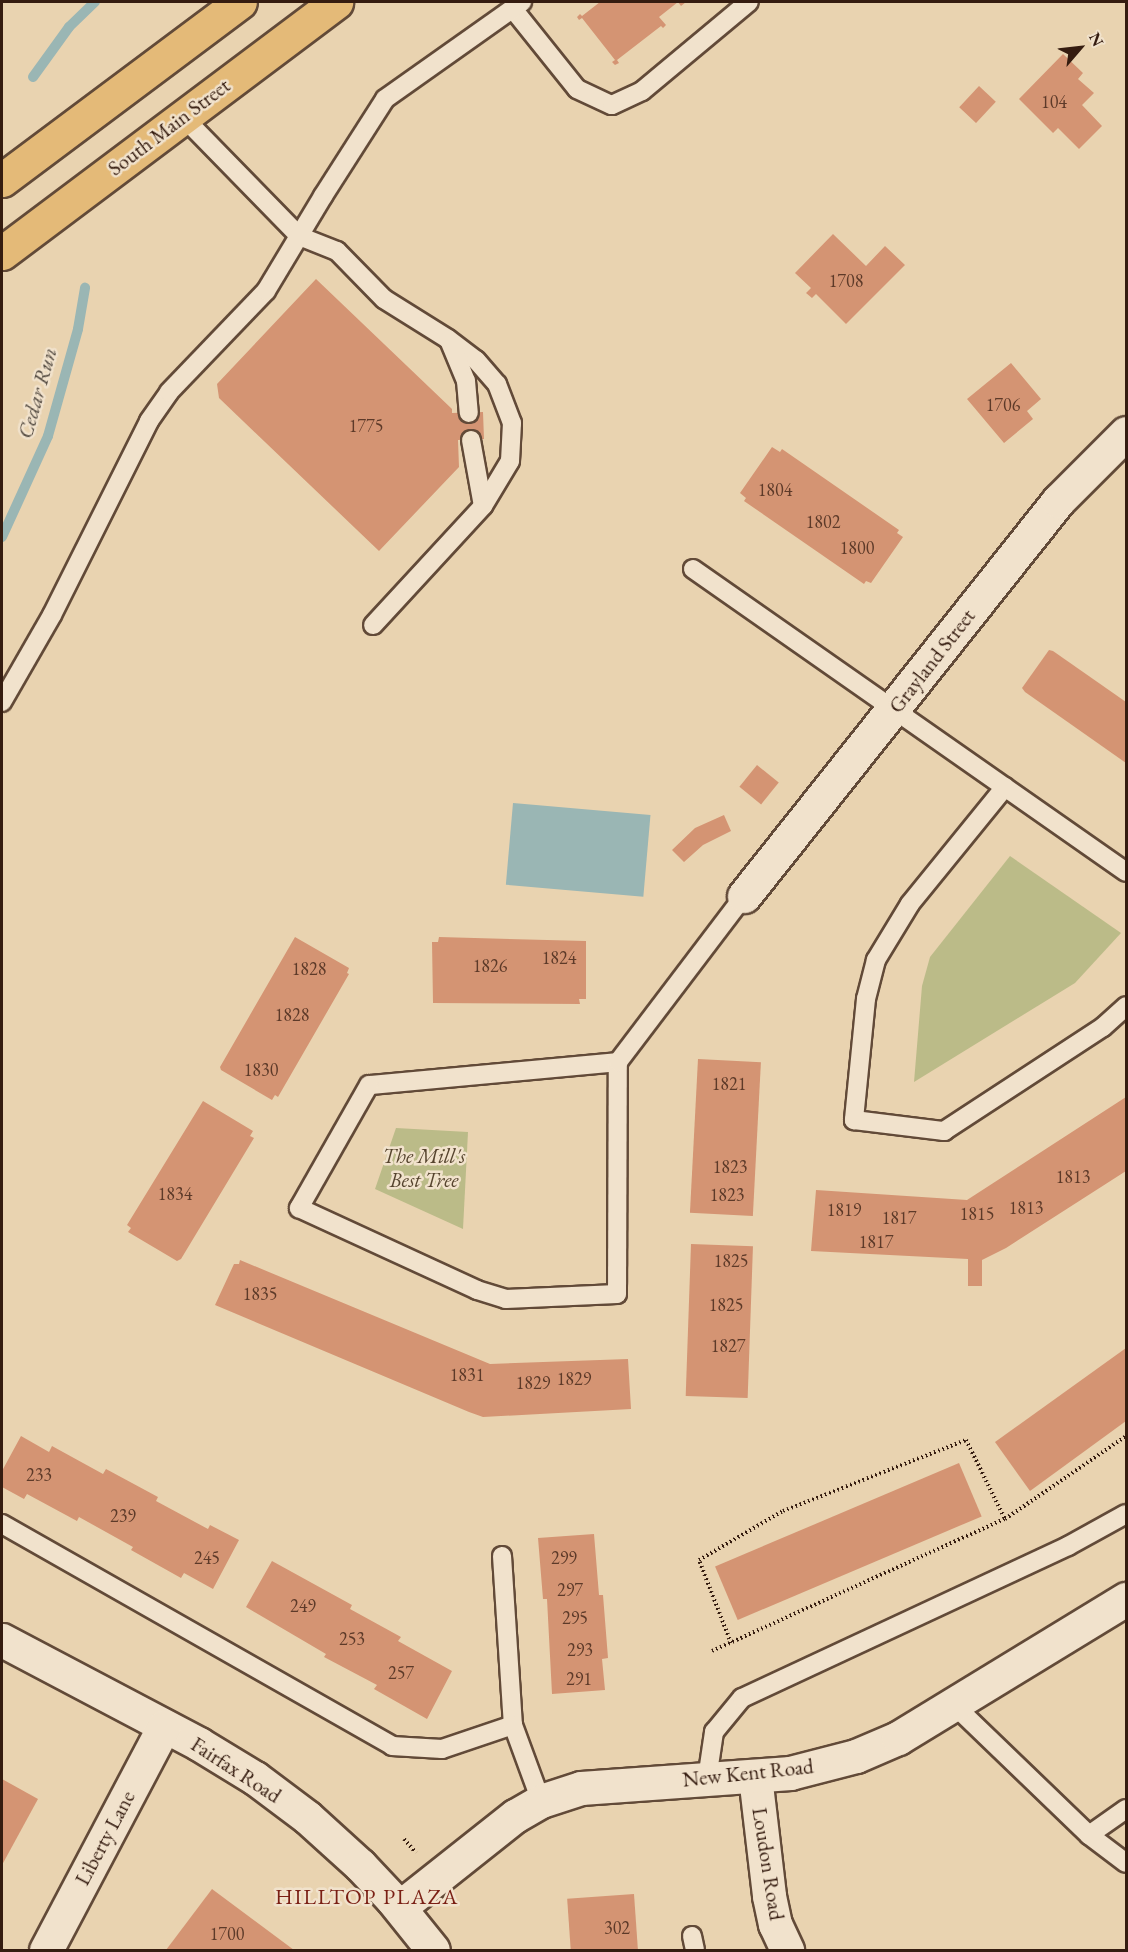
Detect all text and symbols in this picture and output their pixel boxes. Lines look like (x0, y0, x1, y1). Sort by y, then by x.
north arrow (1050, 18, 1110, 78)
text: N (1084, 29, 1109, 50)
street label: South Main Street (103, 73, 235, 181)
house number: 104 (1041, 91, 1067, 113)
house number: 1708 (829, 270, 863, 292)
water label: Cedar Run (11, 344, 63, 442)
house number: 1706 (986, 394, 1020, 416)
house number: 1775 (349, 415, 383, 437)
house number: 1804 (758, 479, 792, 501)
house number: 1802 (806, 511, 840, 533)
house number: 1800 (840, 537, 874, 559)
street label: Grayland Street (884, 604, 980, 718)
house number: 1824 (542, 947, 576, 969)
house number: 1826 (473, 955, 507, 977)
house number: 1828 (292, 958, 326, 980)
house number: 1828 (275, 1004, 309, 1026)
house number: 1830 (244, 1059, 278, 1081)
house number: 1821 (712, 1073, 746, 1095)
park label: The Mill's Best Tree (383, 1143, 465, 1193)
house number: 1823 (713, 1156, 747, 1178)
house number: 1813 (1056, 1166, 1090, 1188)
house number: 1834 (158, 1183, 192, 1205)
house number: 1823 (710, 1184, 744, 1206)
house number: 1813 (1009, 1197, 1043, 1219)
house number: 1819 (827, 1199, 861, 1221)
house number: 1815 (960, 1203, 994, 1225)
house number: 1817 (882, 1207, 916, 1229)
house number: 1817 (859, 1231, 893, 1253)
house number: 1825 (714, 1250, 748, 1272)
house number: 1835 (243, 1283, 277, 1305)
house number: 1825 (709, 1294, 743, 1316)
house number: 1827 (711, 1335, 745, 1357)
house number: 1831 (450, 1364, 484, 1386)
house number: 1829 (557, 1368, 591, 1390)
house number: 1829 (516, 1372, 550, 1394)
house number: 233 (26, 1464, 52, 1486)
house number: 239 (110, 1505, 136, 1527)
house number: 245 (194, 1547, 220, 1569)
house number: 299 (551, 1547, 577, 1569)
house number: 297 (557, 1579, 583, 1601)
house number: 249 (290, 1595, 316, 1617)
house number: 295 (562, 1607, 588, 1629)
house number: 253 (339, 1628, 365, 1650)
house number: 293 (567, 1639, 593, 1661)
house number: 257 (388, 1662, 414, 1684)
house number: 291 (566, 1668, 592, 1690)
street label: Fairfax Road (186, 1732, 286, 1808)
street label: New Kent Road (681, 1754, 815, 1792)
street label: Liberty Lane (70, 1786, 140, 1890)
street label: Loudon Road (747, 1806, 789, 1922)
district label: HILLTOP PLAZA (275, 1884, 459, 1910)
house number: 302 (604, 1917, 630, 1939)
house number: 1700 (210, 1923, 244, 1945)

